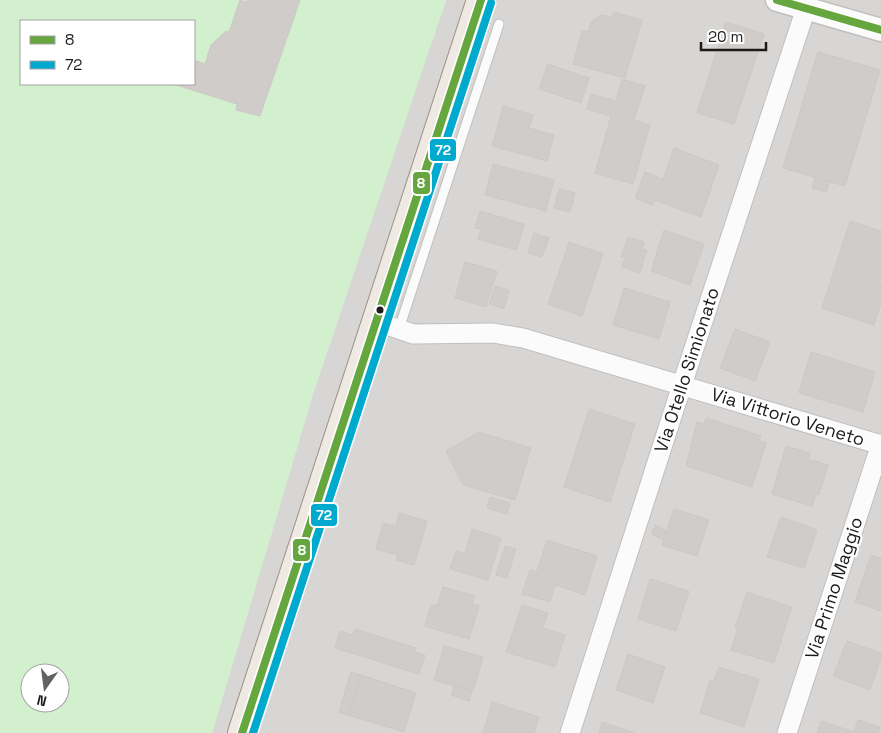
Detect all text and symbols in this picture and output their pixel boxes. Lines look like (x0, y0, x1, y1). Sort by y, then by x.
legend (20, 20, 195, 85)
scale bar (701, 20, 766, 52)
text: 20 m (708, 27, 743, 46)
text: 8 (65, 30, 74, 49)
text: 72 (65, 55, 82, 74)
line badge: 72 (429, 138, 457, 162)
text: 72 (435, 141, 451, 159)
line badge: 8 (412, 171, 431, 195)
text: 8 (417, 174, 426, 192)
street label: Via Otello Simionato (649, 284, 724, 455)
unlabelled marker (375, 305, 385, 315)
street label: Via Vittorio Veneto (709, 382, 868, 451)
line badge: 72 (310, 503, 338, 527)
text: 72 (316, 506, 332, 524)
street label: Via Primo Maggio (800, 514, 867, 662)
line badge: 8 (292, 538, 311, 562)
text: 8 (298, 541, 307, 559)
north arrow (20, 663, 70, 713)
text: N (35, 691, 49, 710)

